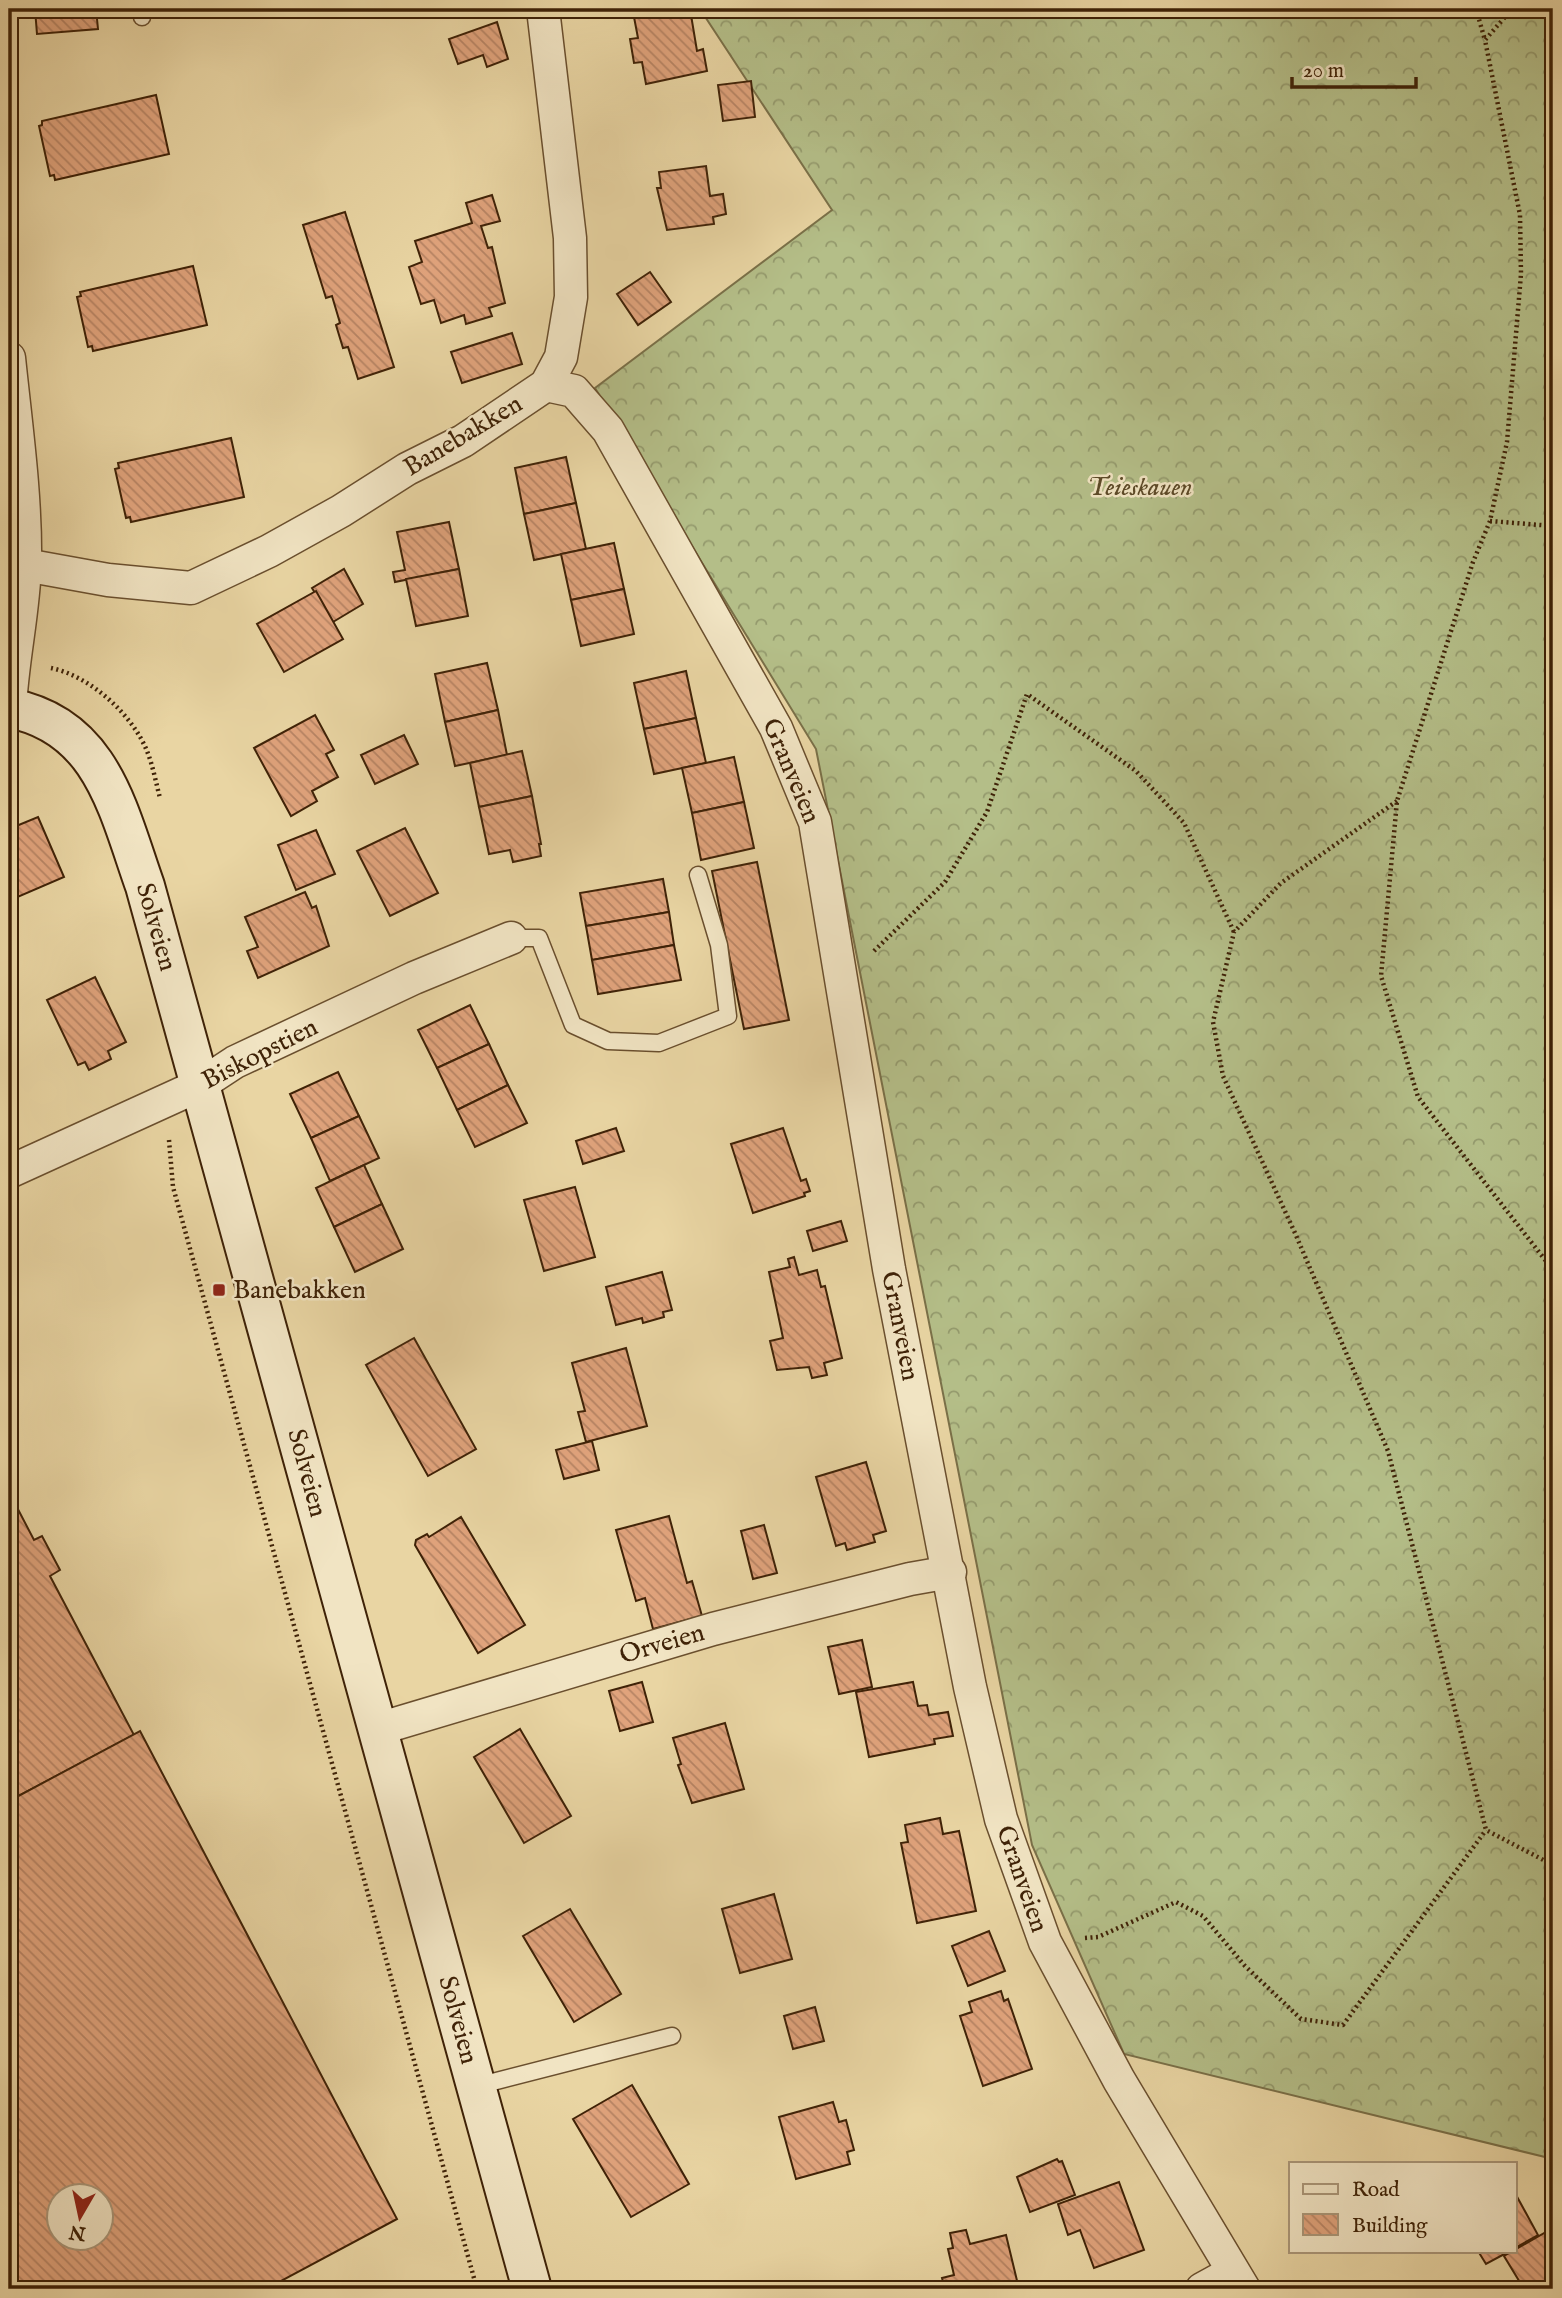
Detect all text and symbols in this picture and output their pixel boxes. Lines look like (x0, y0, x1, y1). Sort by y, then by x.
scale bar (1292, 46, 1417, 90)
text: 20 m (1303, 58, 1344, 85)
street label: Banebakken (398, 388, 529, 484)
park label: Teieskauen (1088, 471, 1192, 504)
street label: Granveien (754, 713, 828, 829)
street label: Solveien (128, 879, 184, 975)
street label: Biskopstien (196, 1011, 324, 1097)
street label: Granveien (873, 1268, 927, 1384)
place label: Banebakken (233, 1274, 366, 1307)
marker: Banebakken (211, 1282, 227, 1298)
street label: Solveien (279, 1425, 335, 1521)
street label: Orveien (616, 1616, 709, 1672)
street label: Granveien (988, 1821, 1056, 1937)
street label: Solveien (430, 1972, 486, 2068)
legend (1289, 2162, 1516, 2252)
text: Road (1352, 2177, 1400, 2204)
north arrow (46, 2182, 116, 2252)
text: Building (1352, 2213, 1428, 2240)
text: N (67, 2219, 89, 2245)

